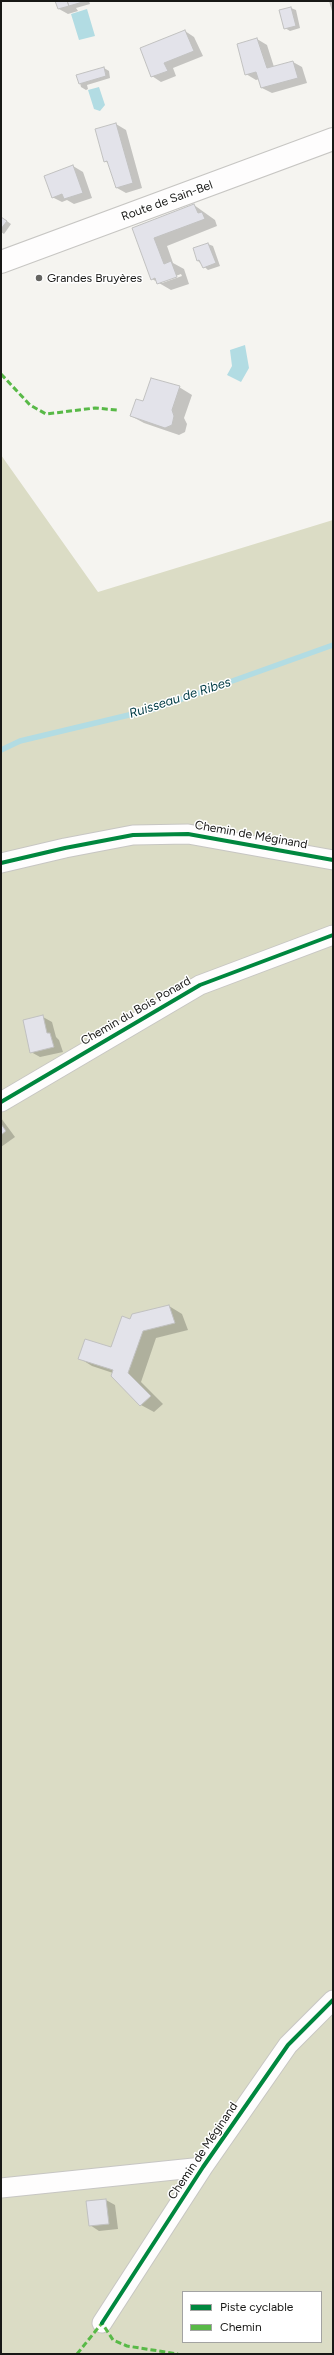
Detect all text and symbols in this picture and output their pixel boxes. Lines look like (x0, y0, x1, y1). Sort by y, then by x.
street label: Route de Sain-Bel (119, 178, 215, 224)
place label: Grandes Bruyères (47, 271, 142, 285)
marker: Grandes Bruyères (34, 273, 44, 283)
water label: Ruisseau de Ribes (127, 674, 233, 722)
street label: Chemin de Méginand (194, 818, 308, 852)
street label: Chemin du Bois Ponard (78, 974, 194, 1048)
street label: Chemin de Méginand (165, 2100, 241, 2202)
legend (182, 2291, 322, 2343)
text: Piste cyclable (220, 2300, 293, 2314)
text: Chemin (220, 2320, 262, 2334)

